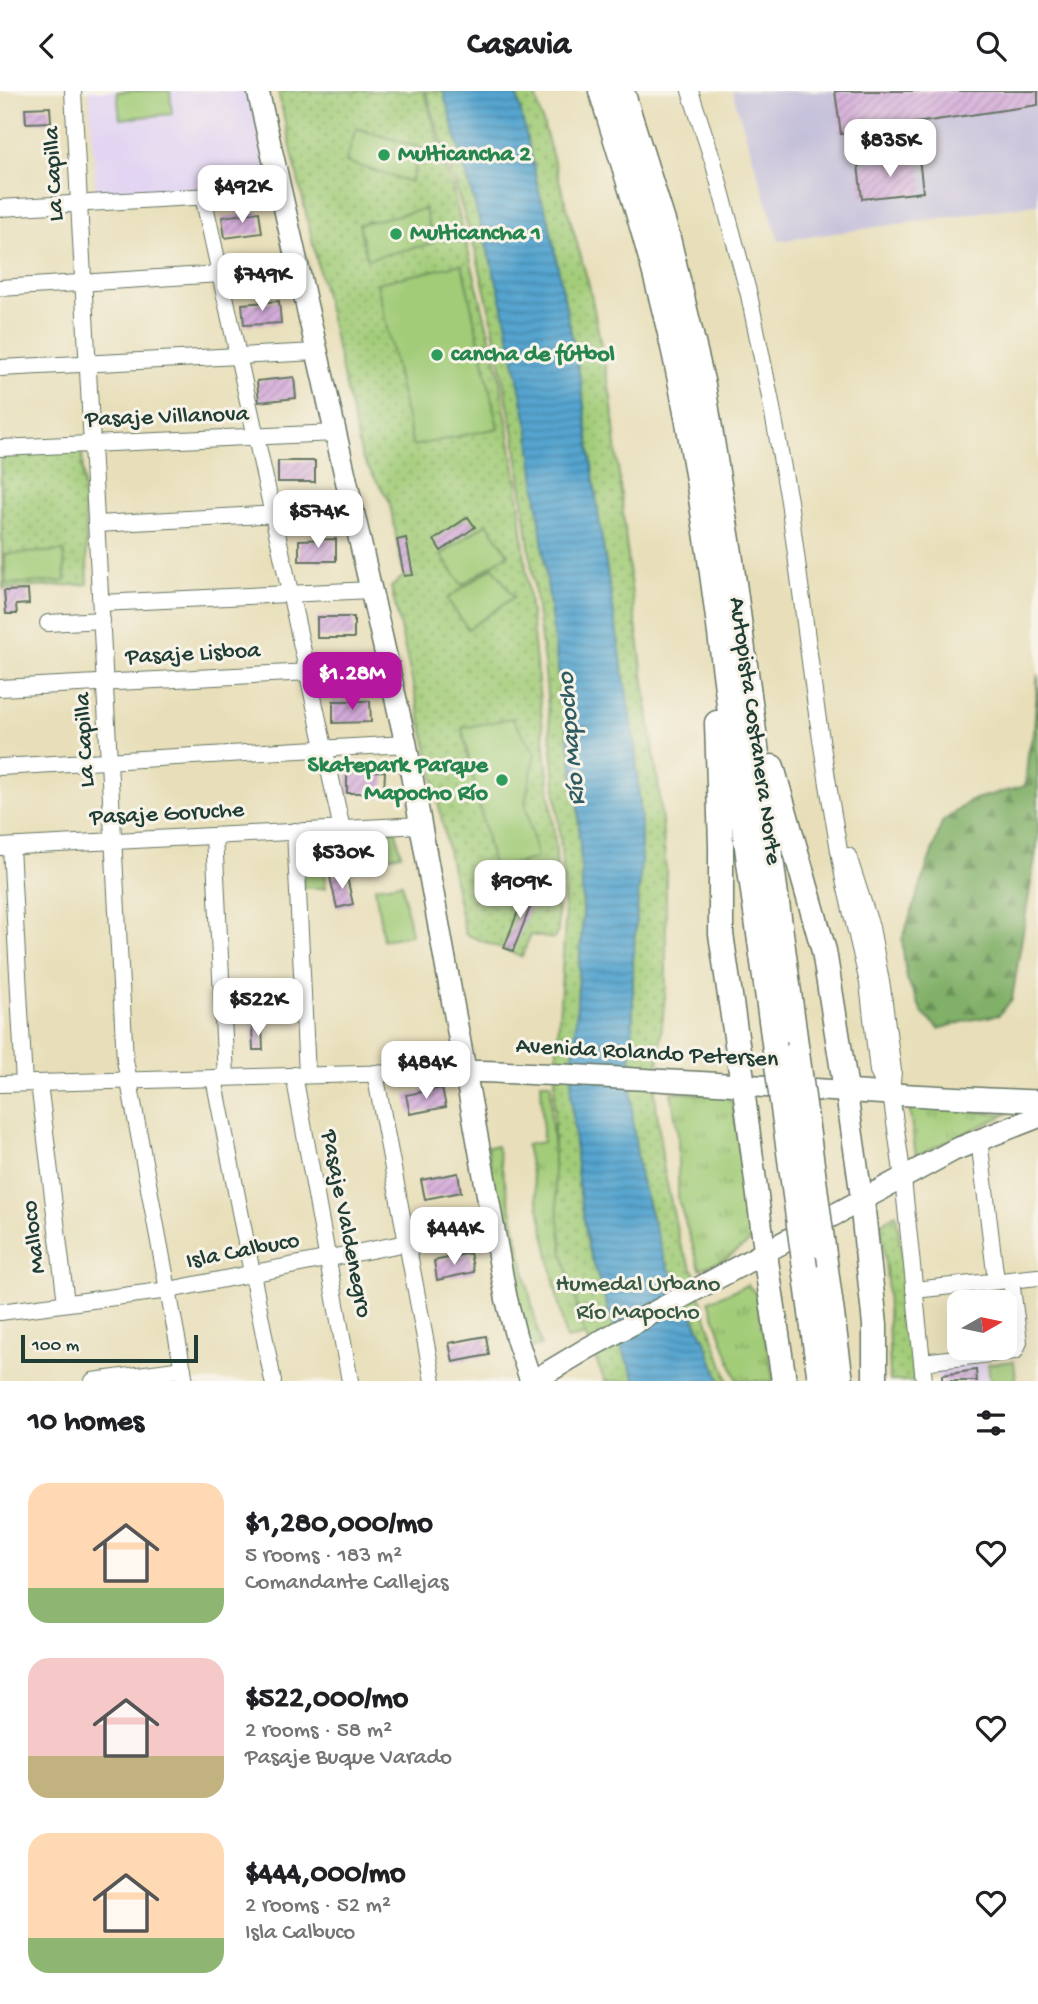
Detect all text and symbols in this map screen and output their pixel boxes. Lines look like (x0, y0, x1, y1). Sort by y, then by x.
icon: back (28, 27, 66, 65)
text: Casavia (467, 27, 571, 65)
icon: search (972, 27, 1010, 65)
pin: $835K (841, 119, 939, 179)
street label: La Capilla (38, 125, 72, 222)
text: $835K (860, 128, 920, 155)
place label: Multicancha 2 (398, 141, 531, 170)
marker: Multicancha 2 (376, 147, 392, 163)
pin: $492K (193, 165, 291, 225)
text: $492K (214, 174, 270, 201)
place label: Multicancha 1 (410, 220, 541, 249)
marker: Multicancha 1 (388, 226, 404, 242)
pin: $749K (213, 253, 311, 313)
text: $749K (233, 262, 291, 289)
place label: cancha de fútbol (451, 341, 615, 370)
marker: cancha de fútbol (429, 347, 445, 363)
street label: Pasaje Villanova (84, 401, 250, 435)
pin: $574K (269, 491, 367, 550)
text: $574K (289, 499, 347, 526)
street label: Autopista Costanera Norte (721, 595, 787, 867)
street label: Pasaje Lisboa (124, 637, 262, 673)
pin: $1.28M (295, 653, 409, 712)
text: $1.28M (319, 661, 385, 688)
water label: Río Mapocho (552, 669, 594, 807)
street label: La Capilla (69, 691, 103, 788)
place label: Skatepark Parque Mapocho Río (308, 752, 490, 809)
marker: Skatepark Parque Mapocho Río (494, 772, 510, 788)
street label: Pasaje Goruche (88, 796, 246, 834)
pin: $530K (293, 831, 391, 891)
text: $530K (312, 840, 372, 867)
pin: $909K (471, 861, 569, 920)
text: $909K (490, 869, 550, 896)
pin: $522K (209, 979, 307, 1038)
text: $522K (229, 987, 287, 1014)
street label: Avenida Rolando Petersen (515, 1033, 780, 1075)
pin: $484K (377, 1041, 475, 1101)
text: $484K (397, 1050, 455, 1077)
street label: Pasaje Valdenegro (312, 1127, 377, 1320)
street label: Malloco (16, 1199, 54, 1275)
pin: $444K (405, 1207, 503, 1267)
text: $444K (426, 1216, 482, 1243)
street label: Isla Calbuco (184, 1227, 302, 1277)
park label: Humedal Urbano Río Mapocho (556, 1271, 720, 1328)
north arrow (947, 1290, 1017, 1360)
map controls (947, 1290, 1017, 1360)
scale bar (21, 1332, 198, 1364)
text: 100 m (32, 1335, 79, 1358)
icon: filters (972, 1404, 1010, 1442)
text: 10 homes (28, 1406, 144, 1441)
text: $1,280,000/mo (245, 1508, 433, 1543)
icon: home (84, 1511, 168, 1595)
icon: heart (972, 1534, 1010, 1572)
text: 5 rooms · 183 m² (245, 1543, 402, 1570)
text: Comandante Callejas (245, 1570, 448, 1597)
text: $522,000/mo (245, 1683, 408, 1718)
icon: home (84, 1686, 168, 1770)
icon: heart (972, 1709, 1010, 1747)
text: 2 rooms · 58 m² (245, 1718, 392, 1745)
text: Pasaje Buque Varado (245, 1745, 452, 1772)
text: $444,000/mo (245, 1858, 406, 1893)
icon: home (84, 1861, 168, 1945)
icon: heart (972, 1884, 1010, 1922)
text: 2 rooms · 52 m² (245, 1893, 391, 1920)
text: Isla Calbuco (245, 1920, 355, 1947)

